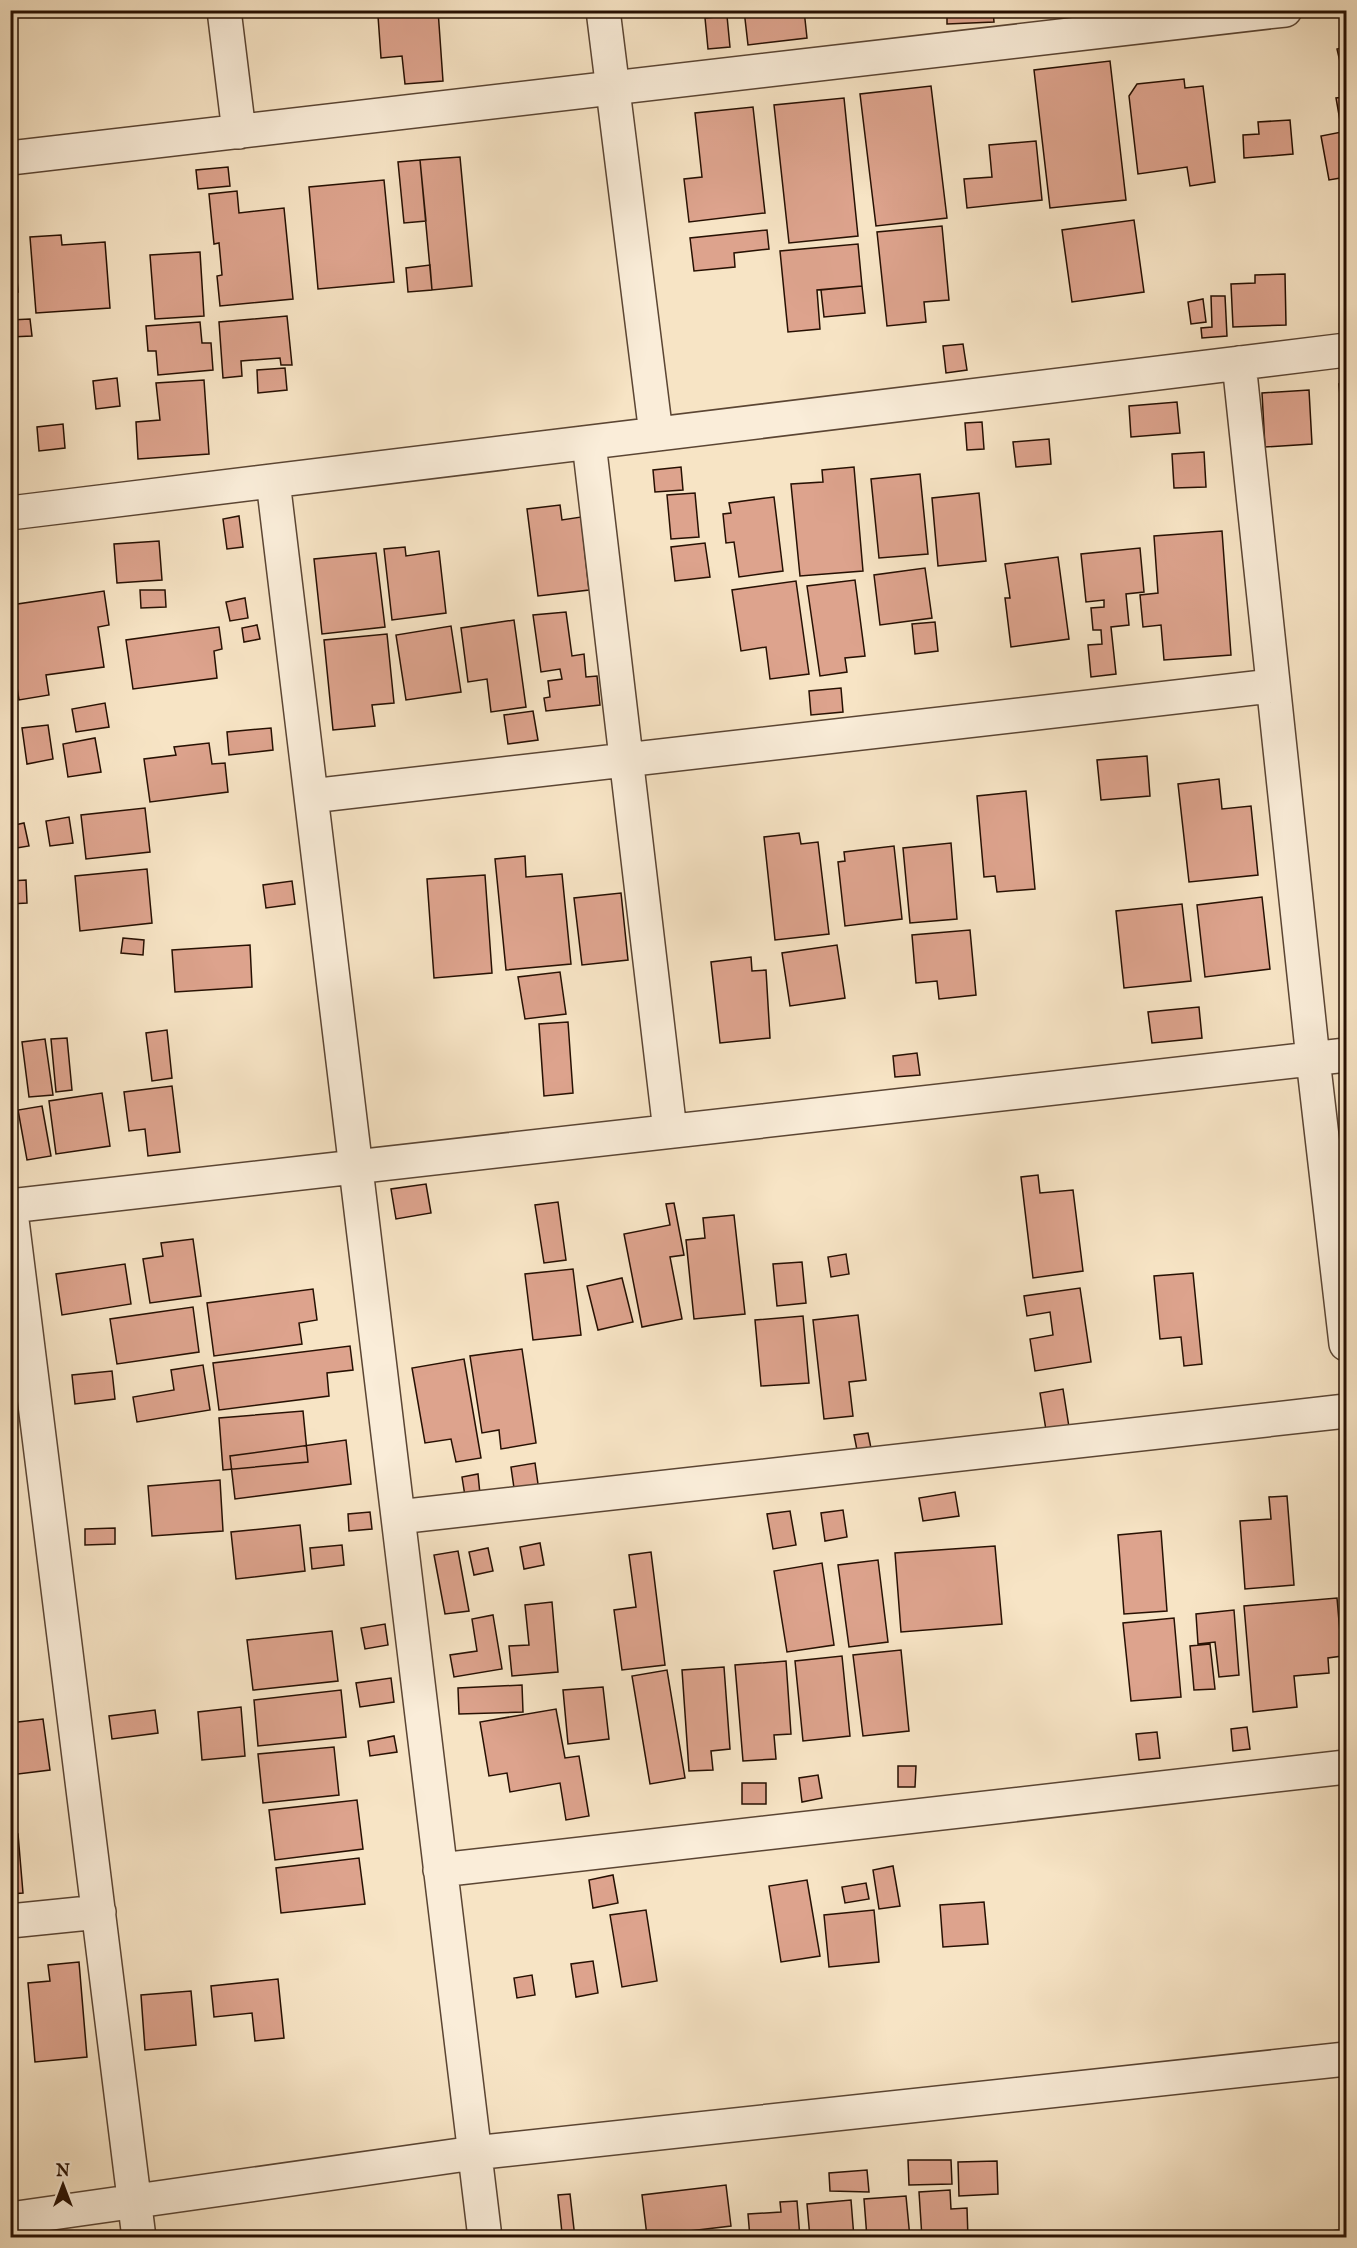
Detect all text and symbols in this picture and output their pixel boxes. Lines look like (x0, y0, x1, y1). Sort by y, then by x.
north arrow (33, 2155, 93, 2215)
text: N (55, 2162, 70, 2182)

